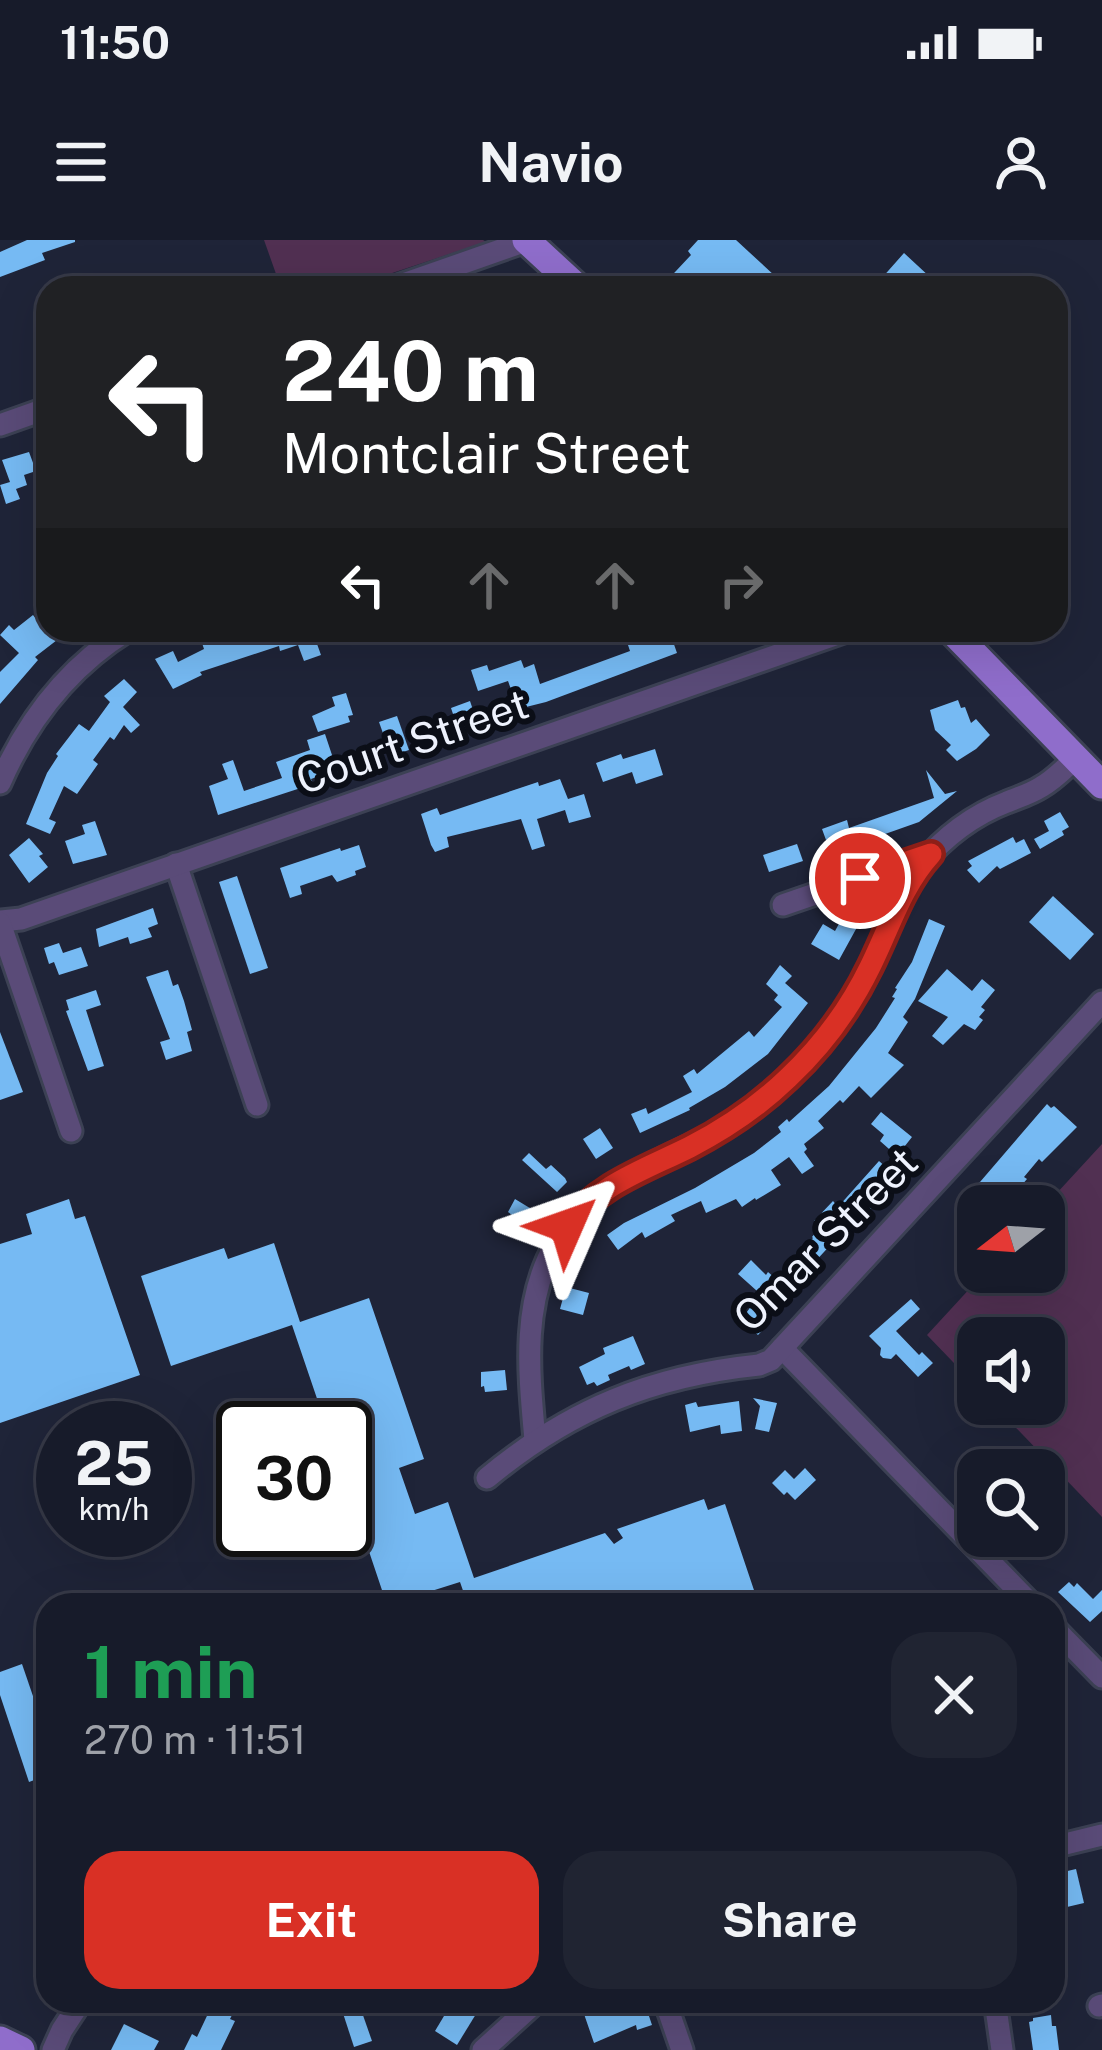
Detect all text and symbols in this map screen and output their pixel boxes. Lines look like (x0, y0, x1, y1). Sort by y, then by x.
text: 11:50 (60, 16, 170, 69)
icon: menu (48, 129, 114, 195)
icon: person (988, 129, 1054, 195)
text: Navio (478, 131, 624, 194)
text: 240 m (282, 321, 539, 420)
icon: left (84, 324, 240, 480)
text: Montclair Street (282, 422, 691, 485)
icon: left (330, 552, 396, 618)
icon: ahead (456, 552, 522, 618)
icon: ahead (582, 552, 648, 618)
icon: right (708, 552, 774, 618)
street label: Court Street (290, 678, 534, 804)
pin (809, 827, 911, 929)
icon: arrive (827, 845, 893, 911)
street label: Omar Street (723, 1137, 927, 1341)
position arrow (504, 1163, 630, 1289)
north arrow (957, 1185, 1065, 1293)
map controls (957, 1185, 1065, 1557)
button: sound (957, 1317, 1065, 1425)
speed limit sign: 30 (216, 1401, 372, 1557)
text: 25 (75, 1428, 153, 1499)
button: search (957, 1449, 1065, 1557)
text: km/h (79, 1491, 149, 1527)
text: 1 min (84, 1630, 258, 1714)
button: close (891, 1632, 1017, 1758)
text: 270 m · 11:51 (84, 1717, 306, 1763)
button: Exit (84, 1851, 539, 1989)
button: Share (563, 1851, 1017, 1989)

